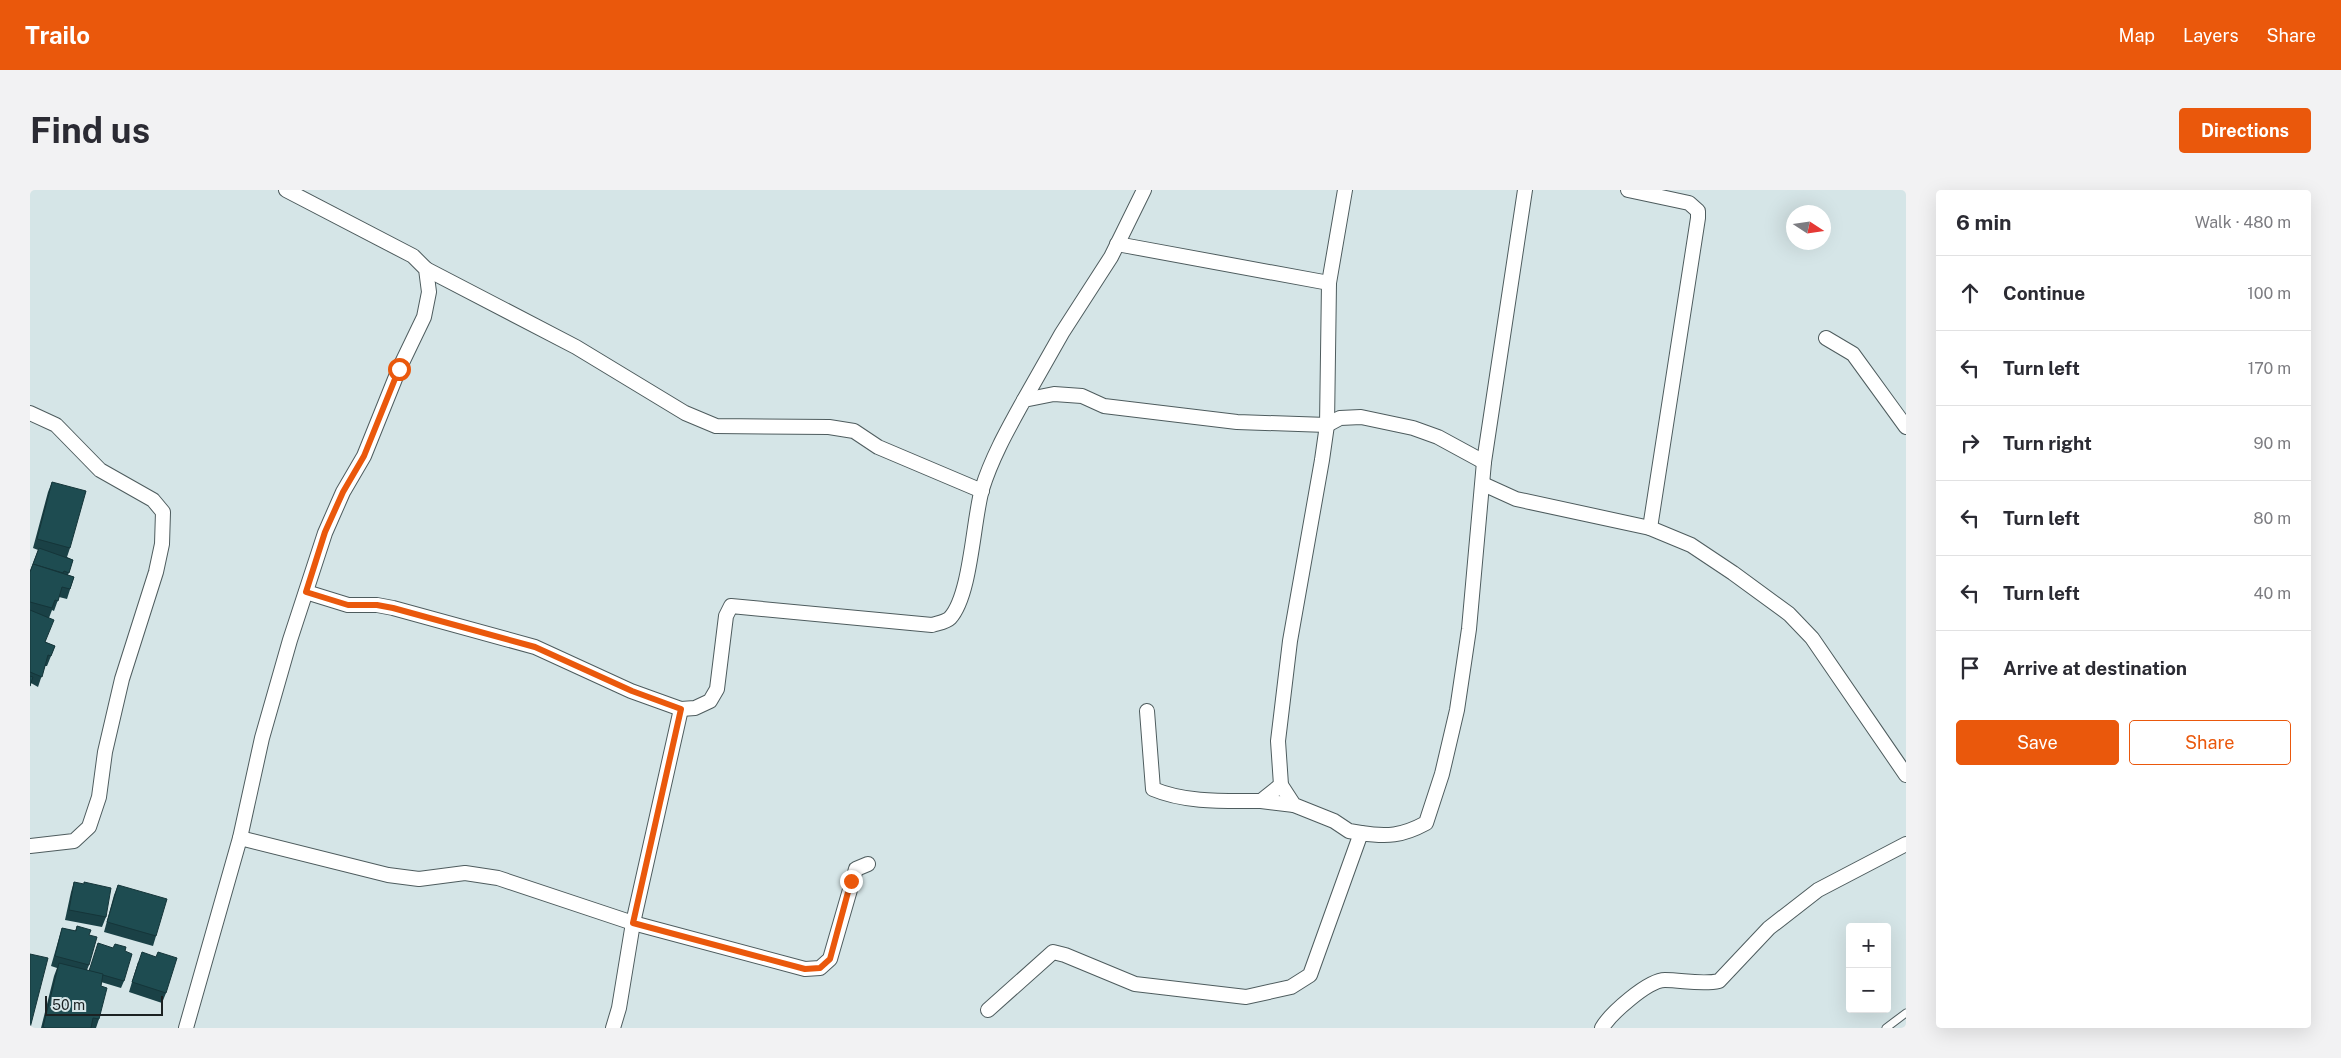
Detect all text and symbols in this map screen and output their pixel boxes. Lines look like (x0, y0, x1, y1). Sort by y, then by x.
text: Trailo (25, 21, 90, 49)
text: Map (2119, 25, 2155, 46)
text: Layers (2183, 25, 2239, 46)
text: Share (2267, 25, 2316, 46)
button: Directions (2179, 108, 2311, 153)
text: Find us (30, 110, 150, 151)
north arrow (1786, 205, 1831, 250)
text: 6 min (1956, 210, 2012, 235)
text: Walk · 480 m (2195, 213, 2291, 232)
icon: ahead (1956, 279, 1984, 307)
text: Continue (2003, 282, 2085, 304)
text: 100 m (2247, 284, 2291, 303)
icon: left (1956, 354, 1984, 382)
text: Turn left (2003, 357, 2080, 379)
route start (388, 358, 411, 381)
text: 170 m (2248, 359, 2291, 378)
icon: right (1956, 429, 1984, 457)
text: Turn right (2003, 432, 2092, 454)
text: 90 m (2254, 434, 2291, 453)
icon: left (1956, 504, 1984, 532)
text: Turn left (2003, 507, 2080, 529)
text: 80 m (2253, 509, 2291, 528)
icon: left (1956, 579, 1984, 607)
text: Turn left (2003, 582, 2080, 604)
text: 40 m (2253, 584, 2291, 603)
icon: arrive (1956, 654, 1984, 682)
text: Arrive at destination (2003, 657, 2187, 679)
button: Save (1956, 720, 2119, 765)
button: Share (2129, 720, 2291, 765)
route end (840, 870, 863, 893)
map controls (1846, 923, 1891, 1013)
button: + (1846, 923, 1891, 968)
button: − (1846, 968, 1891, 1013)
scale bar (45, 993, 162, 1016)
text: 50 m (52, 997, 85, 1013)

